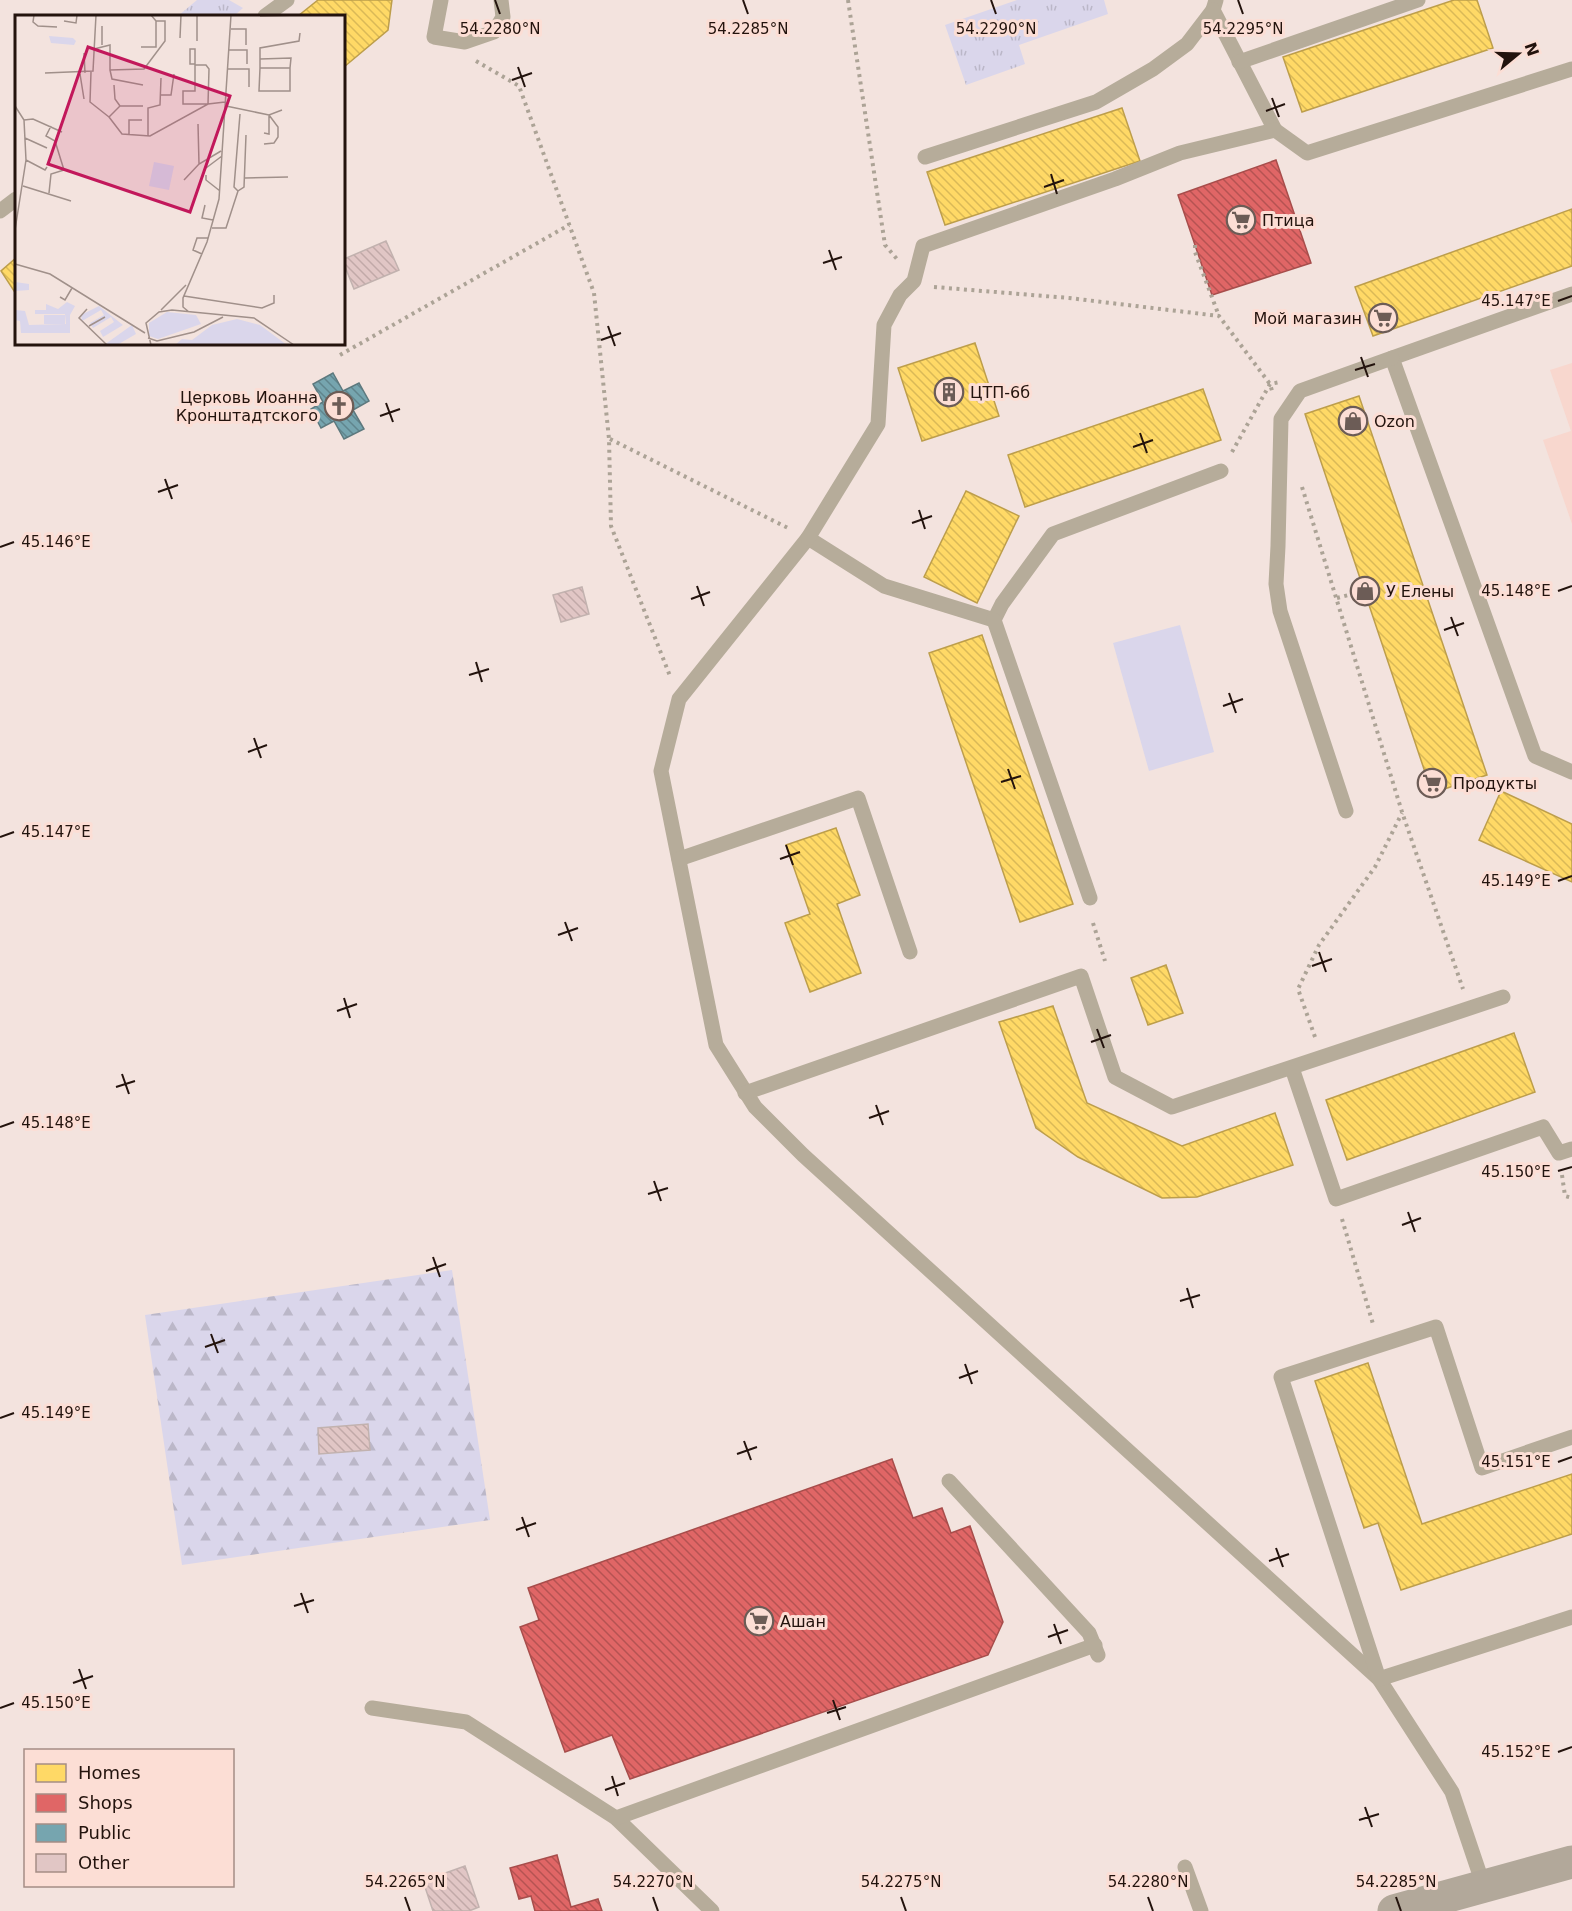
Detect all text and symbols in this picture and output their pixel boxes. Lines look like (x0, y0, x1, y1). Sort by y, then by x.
inset map (15, 15, 345, 345)
text: 54.2280°N (460, 20, 540, 38)
text: 54.2285°N (708, 20, 788, 38)
text: 54.2290°N (956, 20, 1036, 38)
text: 54.2295°N (1203, 20, 1283, 38)
north arrow (1488, 24, 1548, 84)
text: N (1521, 40, 1543, 59)
supermarket icon: Птица (1225, 204, 1257, 236)
place label: Птица (1262, 211, 1314, 230)
text: 45.147°E (1481, 292, 1551, 310)
supermarket icon: Мой магазин (1367, 302, 1399, 334)
place label: Мой магазин (1253, 309, 1362, 328)
building icon: ЦТП-6б (933, 376, 965, 408)
place label: ЦТП-6б (970, 383, 1030, 402)
place label: Церковь Иоанна Кронштадтского (176, 388, 318, 425)
church icon: Церковь Иоанна Кронштадтского (323, 390, 355, 422)
shop icon: Ozon (1337, 405, 1369, 437)
place label: Ozon (1374, 412, 1415, 431)
text: 45.146°E (21, 533, 91, 551)
shop icon: У Елены (1349, 575, 1381, 607)
place label: У Елены (1386, 582, 1454, 601)
text: 45.148°E (1481, 582, 1551, 600)
supermarket icon: Продукты (1416, 767, 1448, 799)
place label: Продукты (1453, 774, 1537, 793)
text: 45.147°E (21, 823, 91, 841)
text: 45.149°E (1481, 872, 1551, 890)
text: 45.148°E (21, 1114, 91, 1132)
text: 45.150°E (1481, 1163, 1551, 1181)
text: 45.149°E (21, 1404, 91, 1422)
text: 45.151°E (1481, 1453, 1551, 1471)
supermarket icon: Ашан (743, 1605, 775, 1637)
place label: Ашан (780, 1612, 826, 1631)
text: 45.150°E (21, 1694, 91, 1712)
text: 45.152°E (1481, 1743, 1551, 1761)
legend (24, 1749, 234, 1887)
text: Homes (78, 1762, 141, 1783)
text: Shops (78, 1792, 133, 1813)
text: Public (78, 1822, 131, 1843)
text: Other (78, 1852, 130, 1873)
text: 54.2265°N (365, 1873, 445, 1891)
text: 54.2270°N (613, 1873, 693, 1891)
text: 54.2275°N (861, 1873, 941, 1891)
text: 54.2280°N (1108, 1873, 1188, 1891)
text: 54.2285°N (1356, 1873, 1436, 1891)

